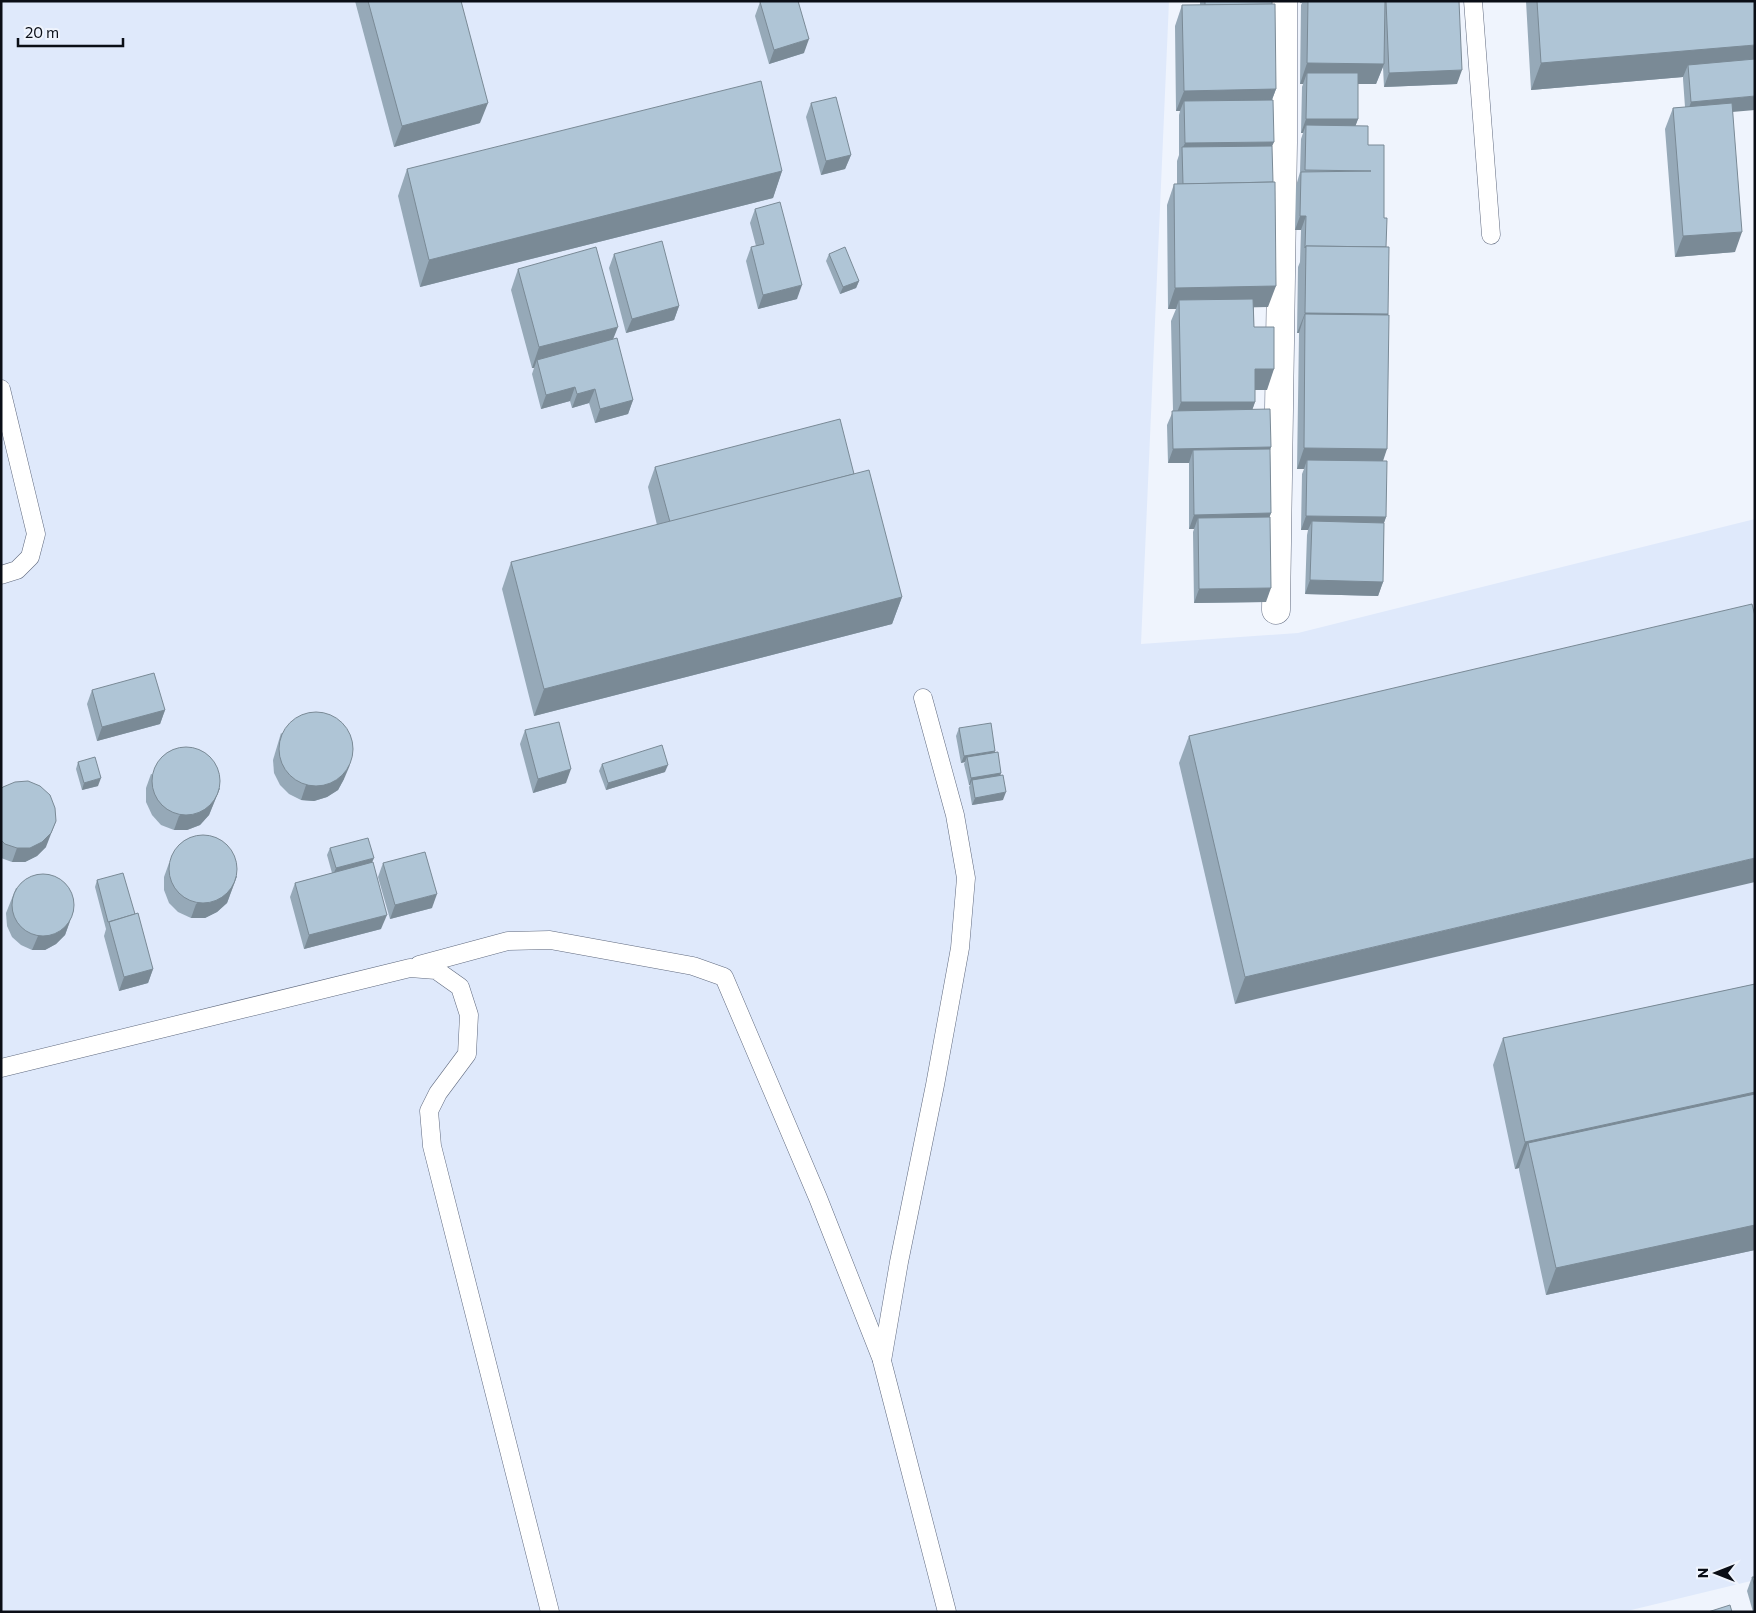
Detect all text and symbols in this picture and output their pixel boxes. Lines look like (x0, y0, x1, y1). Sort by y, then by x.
scale bar (18, 15, 122, 47)
text: 20 m (25, 23, 59, 41)
north arrow (1691, 1548, 1741, 1598)
text: N (1694, 1568, 1711, 1578)

